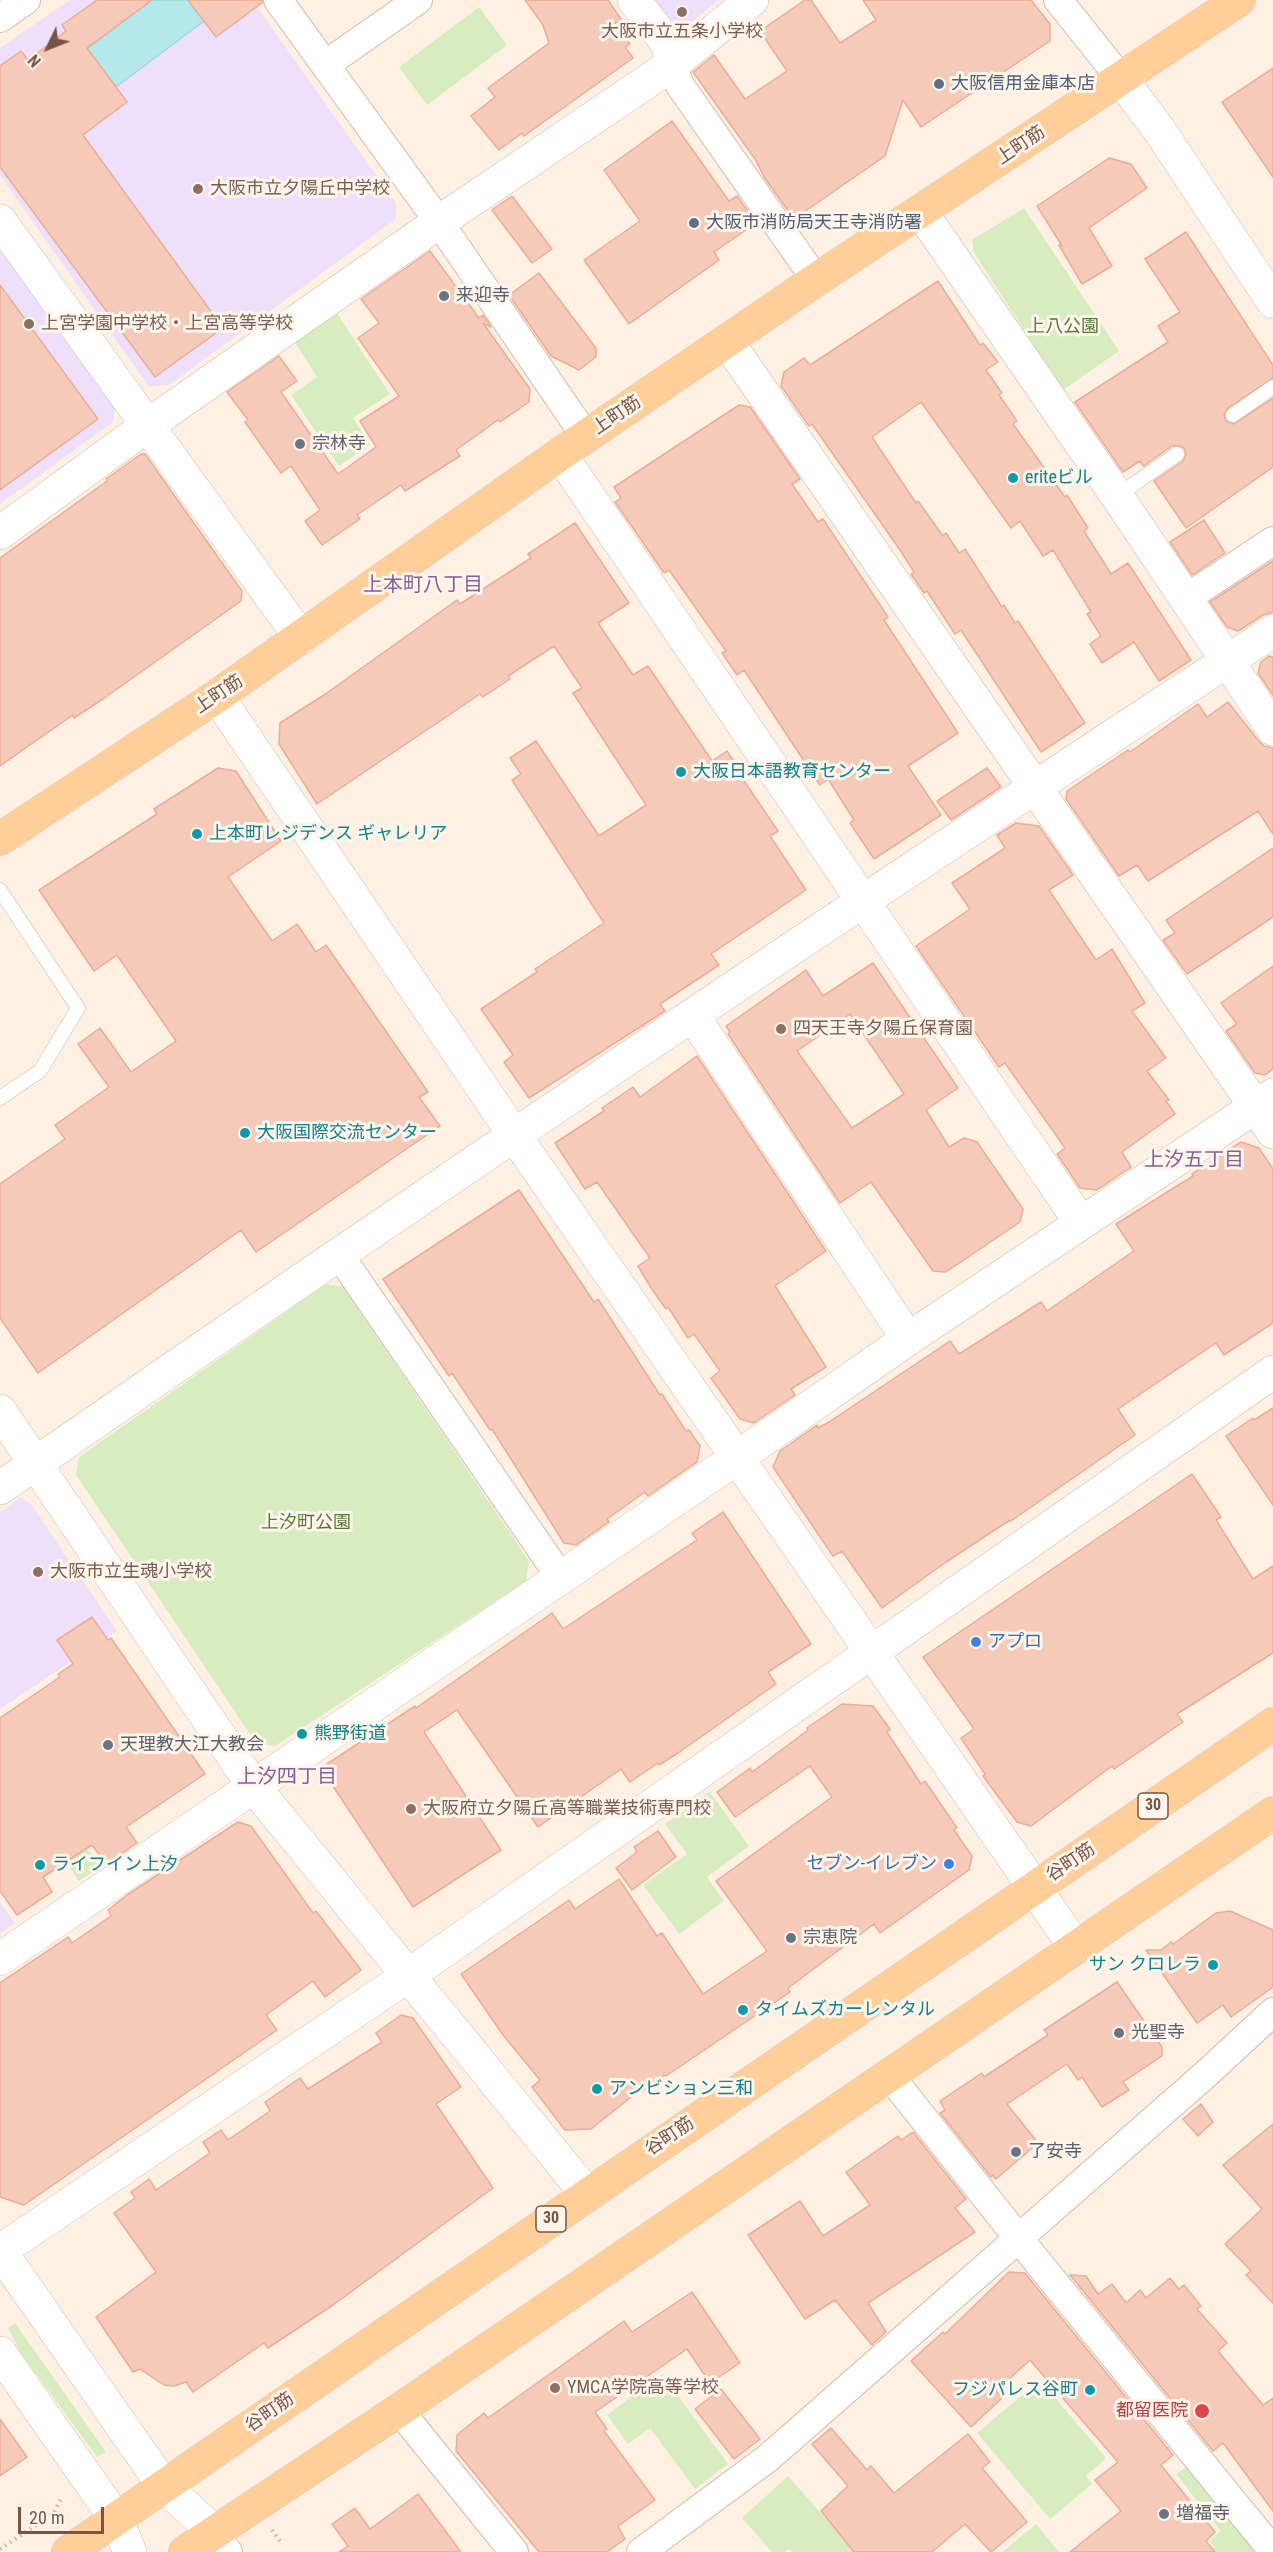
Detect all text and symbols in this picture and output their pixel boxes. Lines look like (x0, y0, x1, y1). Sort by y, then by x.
marker: 大阪市立五条小学校 (675, 5, 689, 19)
north arrow (18, 18, 78, 78)
place label: 大阪市立五条小学校 (601, 21, 763, 43)
text: N (24, 51, 45, 71)
place label: 大阪信用金庫本店 (951, 73, 1095, 95)
marker: 大阪信用金庫本店 (932, 77, 946, 91)
street label: 上町筋 (993, 122, 1049, 170)
place label: 大阪市立夕陽丘中学校 (210, 178, 390, 200)
marker: 大阪市立夕陽丘中学校 (191, 182, 205, 196)
place label: 大阪市消防局天王寺消防署 (706, 212, 922, 234)
marker: 大阪市消防局天王寺消防署 (687, 216, 701, 230)
place label: 来迎寺 (456, 285, 510, 307)
marker: 来迎寺 (437, 289, 451, 303)
place label: 上宮学園中学校・上宮高等学校 (41, 313, 293, 335)
park label: 上八公園 (1027, 316, 1099, 338)
marker: 上宮学園中学校・上宮高等学校 (22, 317, 36, 331)
street label: 上町筋 (589, 392, 645, 440)
place label: 宗林寺 (312, 433, 366, 455)
marker: 宗林寺 (293, 437, 307, 451)
place label: eriteビル (1025, 467, 1093, 489)
marker: eriteビル (1006, 471, 1020, 485)
district label: 上本町八丁目 (363, 574, 483, 598)
street label: 上町筋 (191, 671, 247, 719)
place label: 大阪日本語教育センター (693, 761, 891, 783)
marker: 大阪日本語教育センター (674, 765, 688, 779)
place label: 上本町レジデンス ギャレリア (209, 823, 447, 845)
marker: 上本町レジデンス ギャレリア (190, 827, 204, 841)
place label: 四天王寺夕陽丘保育園 (793, 1018, 973, 1040)
marker: 四天王寺夕陽丘保育園 (774, 1022, 788, 1036)
place label: 大阪国際交流センター (257, 1122, 437, 1144)
marker: 大阪国際交流センター (238, 1126, 252, 1140)
district label: 上汐五丁目 (1144, 1149, 1244, 1173)
park label: 上汐町公園 (261, 1512, 351, 1534)
place label: 大阪市立生魂小学校 (50, 1561, 212, 1583)
marker: 大阪市立生魂小学校 (31, 1565, 45, 1579)
place label: アプロ (988, 1631, 1042, 1653)
marker: アプロ (969, 1635, 983, 1649)
place label: 熊野街道 (314, 1723, 386, 1745)
marker: 熊野街道 (295, 1727, 309, 1741)
place label: 天理教大江大教会 (120, 1734, 264, 1756)
marker: 天理教大江大教会 (101, 1738, 115, 1752)
district label: 上汐四丁目 (237, 1766, 337, 1790)
road number: 30 (1138, 1793, 1168, 1819)
place label: 大阪府立夕陽丘高等職業技術専門校 (423, 1798, 711, 1820)
marker: 大阪府立夕陽丘高等職業技術専門校 (404, 1802, 418, 1816)
street label: 谷町筋 (1043, 1839, 1099, 1887)
place label: セブン-イレブン (807, 1853, 937, 1875)
place label: ライフイン上汐 (52, 1854, 178, 1876)
marker: セブン-イレブン (942, 1857, 956, 1871)
marker: ライフイン上汐 (33, 1858, 47, 1872)
place label: 宗恵院 (803, 1927, 857, 1949)
marker: 宗恵院 (784, 1931, 798, 1945)
place label: サン クロレラ (1089, 1954, 1201, 1976)
marker: サン クロレラ (1206, 1958, 1220, 1972)
place label: タイムズカーレンタル (755, 1999, 935, 2021)
marker: タイムズカーレンタル (736, 2003, 750, 2017)
place label: 光聖寺 (1131, 2022, 1185, 2044)
marker: 光聖寺 (1112, 2026, 1126, 2040)
place label: アンビション三和 (609, 2078, 753, 2100)
marker: アンビション三和 (590, 2082, 604, 2096)
street label: 谷町筋 (642, 2113, 698, 2161)
place label: 了安寺 (1028, 2141, 1082, 2163)
marker: 了安寺 (1009, 2145, 1023, 2159)
road number: 30 (536, 2206, 566, 2232)
place label: YMCA学院高等学校 (567, 2377, 719, 2399)
place label: フジパレス谷町 (952, 2379, 1078, 2401)
marker: YMCA学院高等学校 (548, 2381, 562, 2395)
marker: フジパレス谷町 (1083, 2383, 1097, 2397)
street label: 谷町筋 (242, 2389, 298, 2437)
place label: 都留医院 (1116, 2400, 1188, 2422)
marker: 都留医院 (1193, 2402, 1211, 2420)
scale bar (21, 2495, 106, 2533)
place label: 増福寺 (1176, 2503, 1230, 2525)
text: 20 m (29, 2507, 64, 2528)
marker: 増福寺 (1157, 2507, 1171, 2521)

